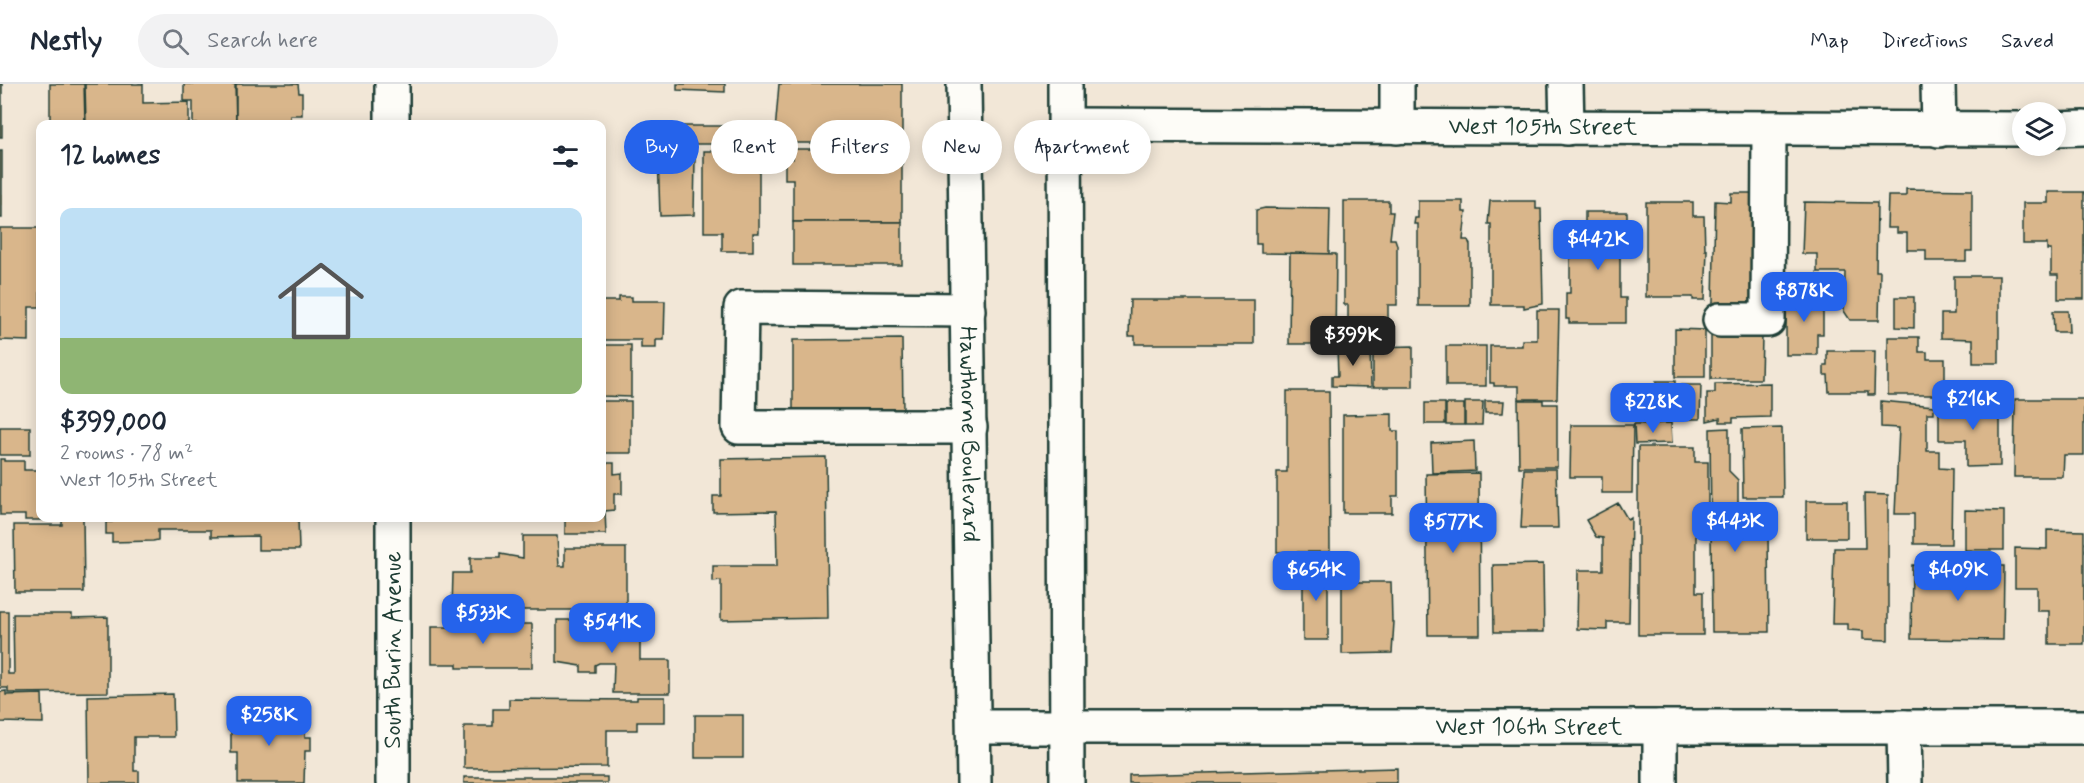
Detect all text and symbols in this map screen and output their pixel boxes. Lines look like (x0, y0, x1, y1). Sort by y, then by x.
search box (138, 14, 558, 68)
text: Nestly (30, 23, 102, 60)
icon: search (159, 25, 192, 58)
text: Search here (207, 27, 318, 55)
text: Map (1810, 27, 1849, 55)
text: Directions (1882, 27, 1968, 55)
text: Saved (2001, 27, 2054, 55)
map controls (2012, 102, 2066, 156)
button: layers (2012, 102, 2066, 156)
street label: West 105th Street (1448, 111, 1638, 143)
chip: Buy (624, 120, 699, 174)
chip: Rent (711, 120, 798, 174)
chip: Filters (810, 120, 910, 174)
chip: New (922, 120, 1002, 174)
chip: Apartment (1014, 120, 1151, 174)
text: 12 homes (60, 139, 160, 173)
icon: filters (549, 140, 582, 173)
pin: $442K (1556, 220, 1640, 271)
text: $442K (1567, 226, 1629, 253)
icon: home (267, 247, 375, 355)
pin: $878K (1762, 272, 1846, 323)
text: $878K (1775, 278, 1833, 305)
pin: $399K (1311, 316, 1395, 367)
text: $399K (1324, 322, 1382, 349)
street label: Hawthorne Boulevard (952, 326, 986, 542)
pin: $216K (1931, 380, 2015, 431)
pin: $228K (1611, 383, 1695, 434)
text: $216K (1946, 386, 2000, 413)
text: $228K (1624, 389, 1682, 416)
text: $399,000 (60, 406, 167, 440)
text: 2 rooms · 78 m² (60, 440, 193, 467)
text: West 105th Street (60, 467, 217, 494)
pin: $443K (1693, 502, 1777, 553)
pin: $577K (1411, 503, 1495, 554)
text: $443K (1706, 508, 1764, 535)
text: $577K (1423, 509, 1483, 536)
street label: South Burin Avenue (378, 551, 409, 749)
pin: $654K (1274, 551, 1358, 602)
pin: $409K (1916, 551, 2000, 602)
text: $654K (1287, 557, 1345, 584)
text: $409K (1928, 557, 1988, 584)
pin: $533K (441, 594, 525, 645)
text: $533K (456, 600, 510, 627)
pin: $541K (570, 603, 654, 654)
text: $541K (583, 609, 641, 636)
pin: $258K (227, 696, 311, 747)
text: $258K (240, 702, 298, 729)
street label: West 106th Street (1436, 712, 1622, 743)

